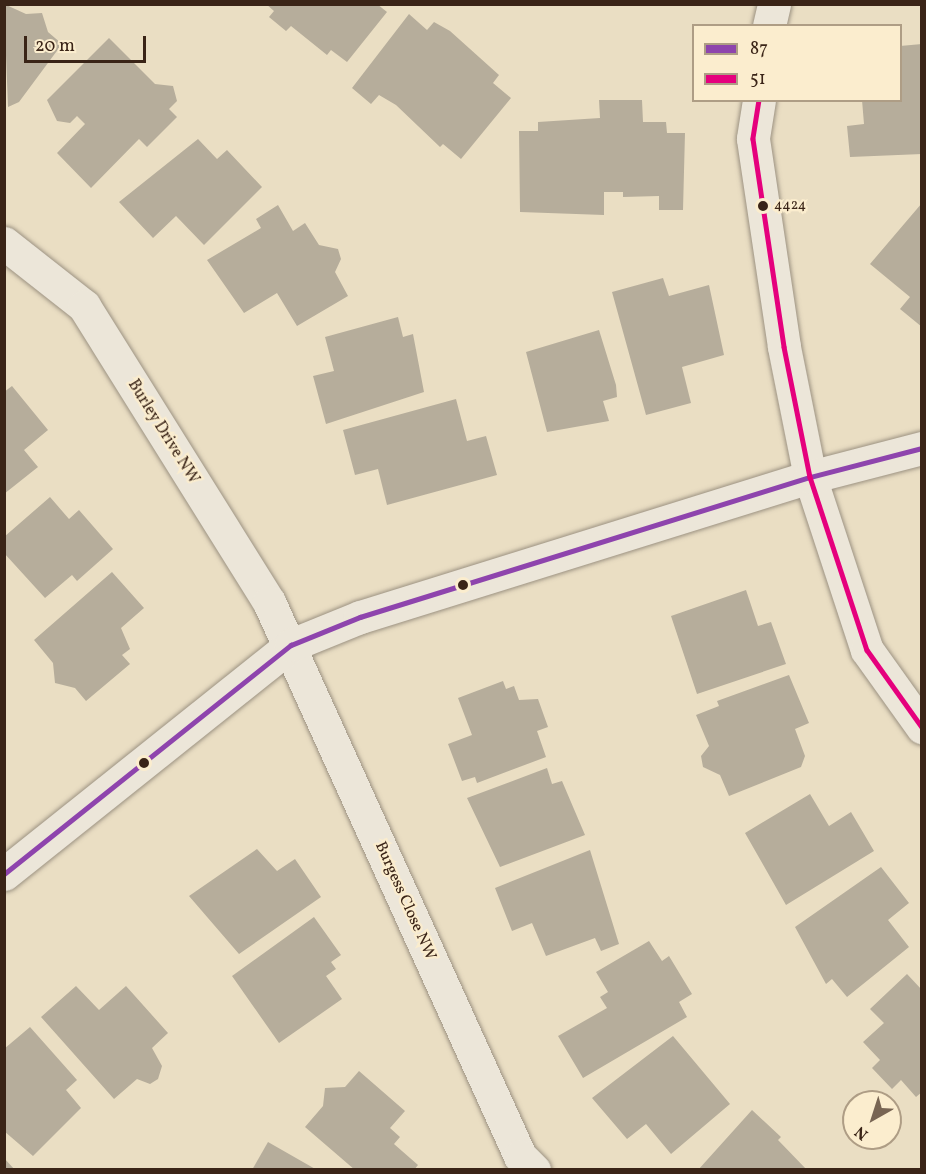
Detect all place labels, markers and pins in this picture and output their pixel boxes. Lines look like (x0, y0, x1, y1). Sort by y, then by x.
place label: 4424 (774, 198, 806, 214)
marker: 4424 (757, 200, 769, 212)
unlabelled marker (457, 579, 469, 591)
unlabelled marker (138, 757, 150, 769)

